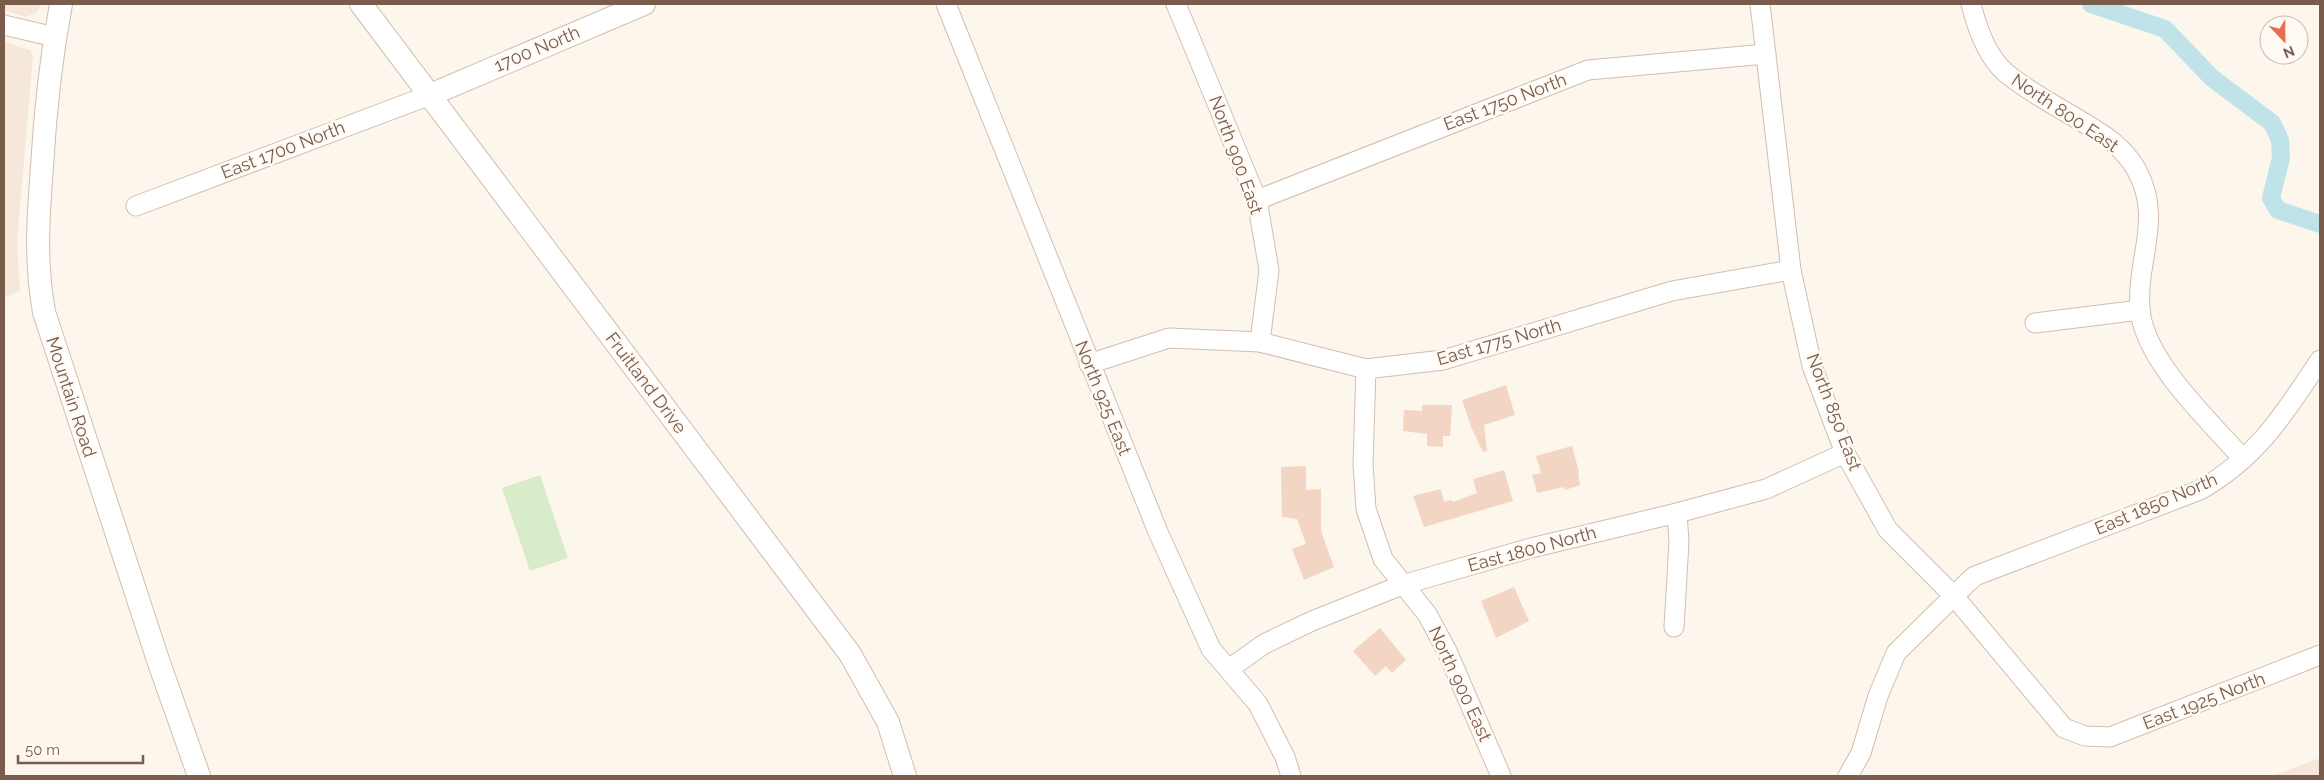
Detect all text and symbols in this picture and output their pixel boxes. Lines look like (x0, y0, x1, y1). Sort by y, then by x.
north arrow (2259, 15, 2309, 65)
street label: 1700 North (491, 21, 583, 76)
text: N (2281, 43, 2297, 61)
street label: East 1750 North (1441, 68, 1569, 135)
street label: North 800 East (2008, 69, 2123, 156)
street label: North 900 East (1205, 93, 1268, 217)
street label: East 1700 North (218, 116, 348, 183)
street label: East 1775 North (1434, 314, 1563, 369)
street label: Fruitland Drive (602, 328, 691, 438)
street label: Mountain Road (42, 334, 101, 460)
street label: North 925 East (1071, 337, 1136, 458)
street label: North 850 East (1803, 350, 1866, 473)
street label: East 1850 North (2091, 468, 2220, 539)
street label: East 1800 North (1465, 521, 1599, 576)
street label: North 900 East (1425, 623, 1496, 745)
street label: East 1925 North (2140, 668, 2268, 734)
scale bar (18, 732, 142, 764)
text: 50 m (25, 741, 60, 759)

